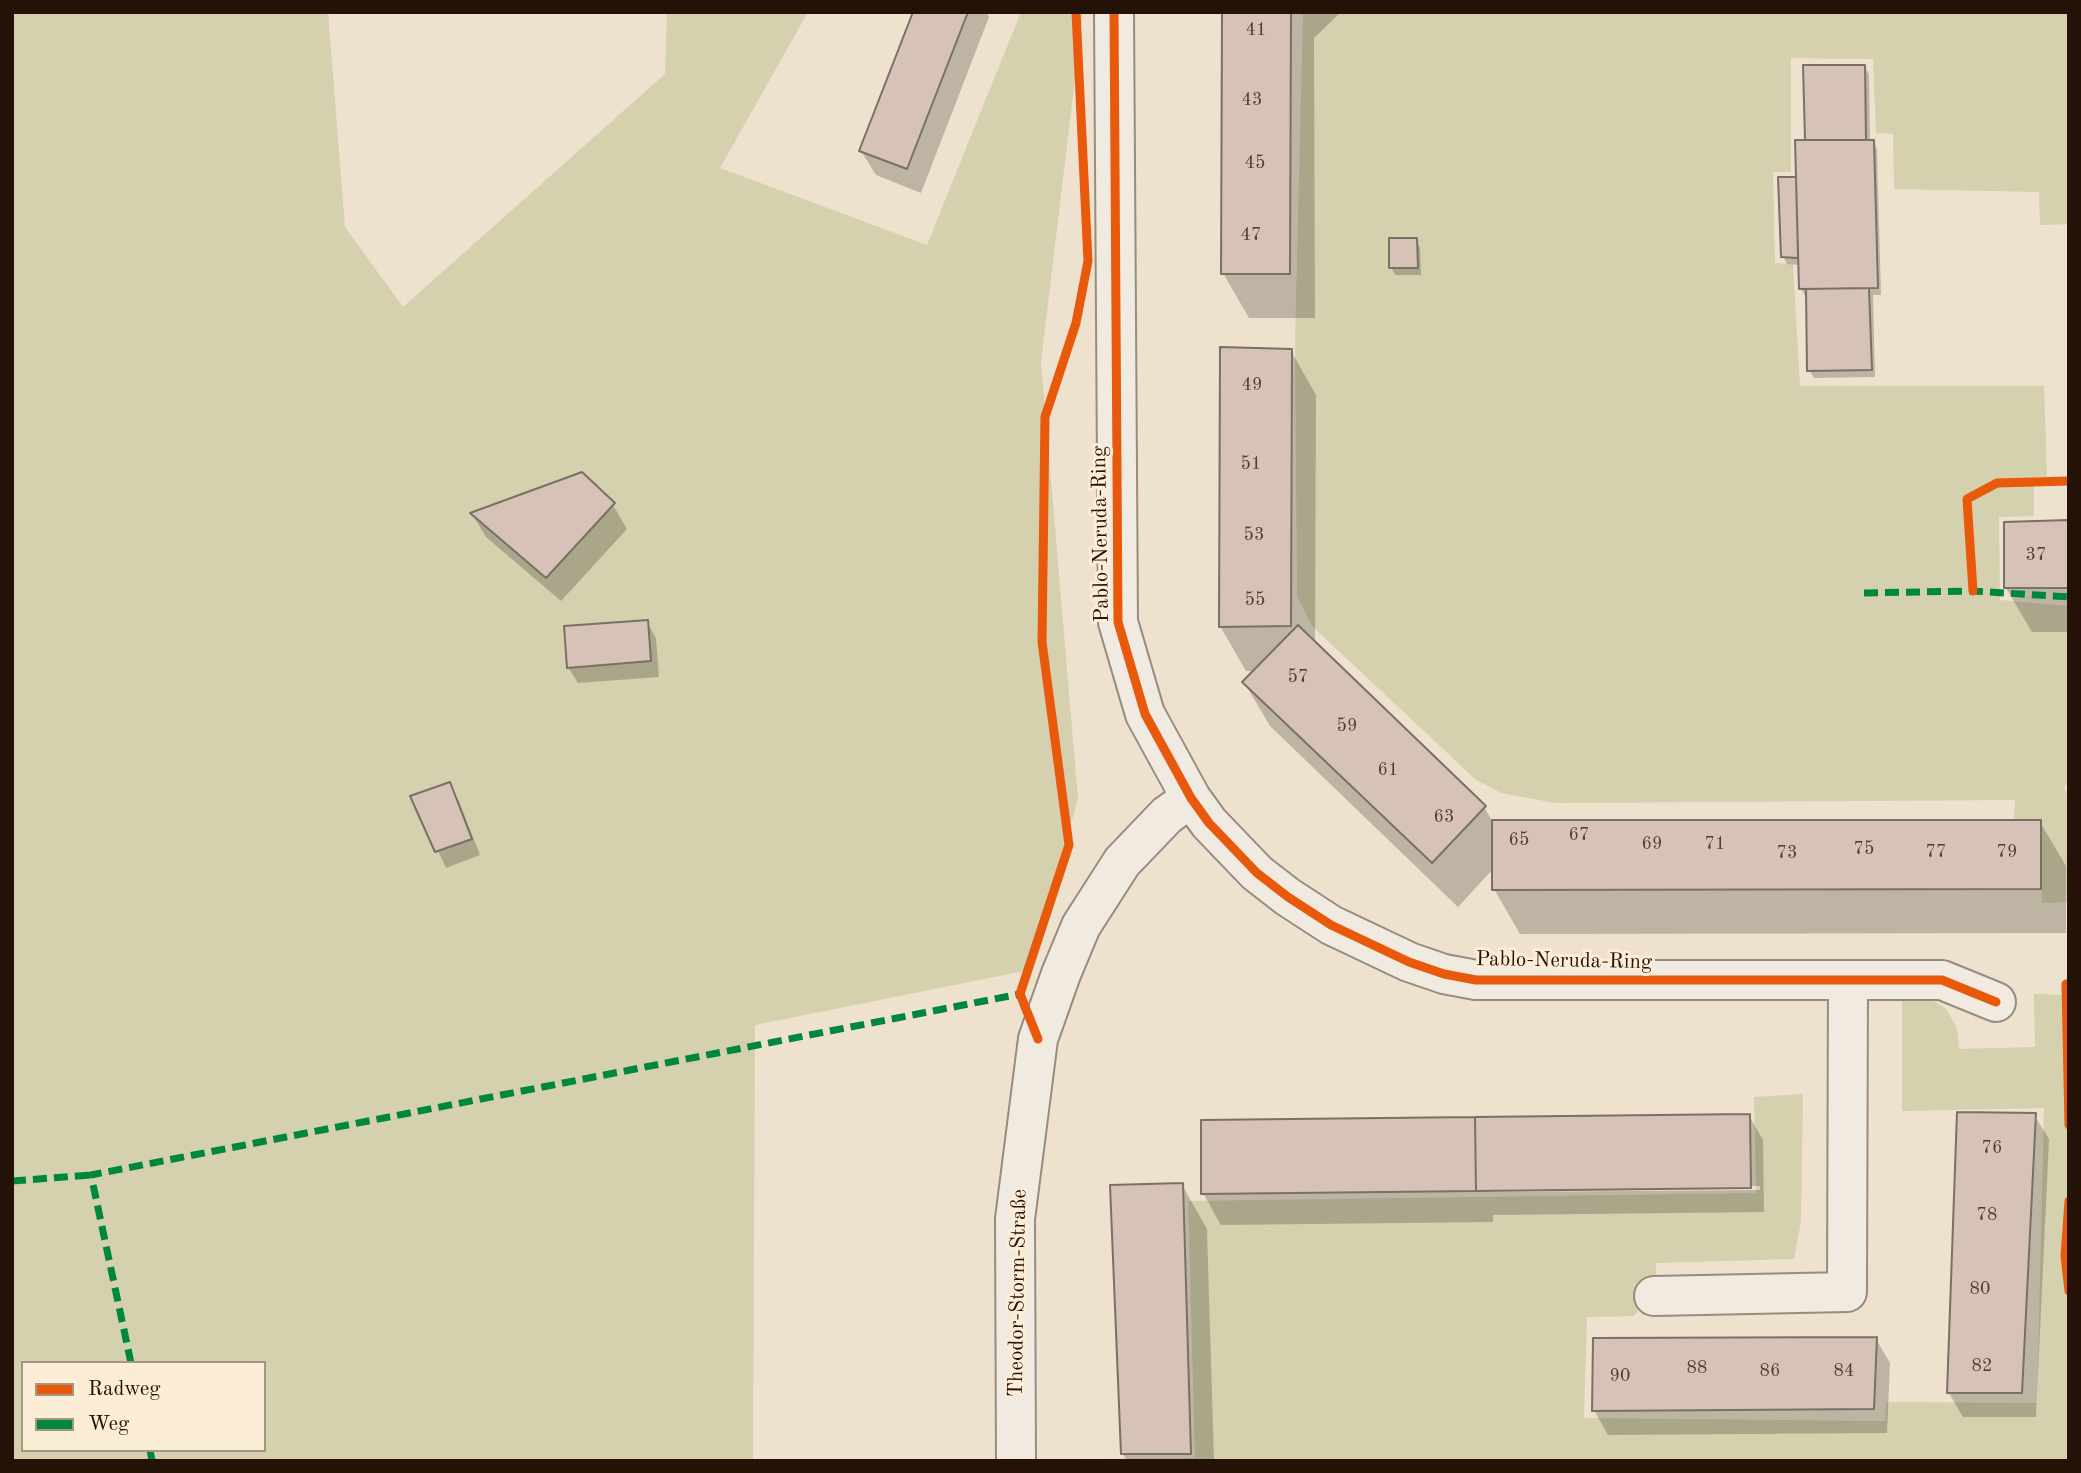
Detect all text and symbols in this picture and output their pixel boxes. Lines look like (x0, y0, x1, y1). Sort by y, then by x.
house number: 41 (1246, 19, 1266, 41)
house number: 43 (1242, 89, 1262, 111)
house number: 45 (1245, 152, 1265, 174)
house number: 47 (1241, 224, 1261, 246)
house number: 49 (1242, 374, 1262, 396)
street label: Pablo-Neruda-Ring (1087, 446, 1115, 622)
house number: 51 (1241, 453, 1261, 475)
house number: 53 (1244, 524, 1264, 546)
house number: 37 (2026, 544, 2046, 566)
house number: 55 (1245, 589, 1265, 611)
house number: 57 (1288, 666, 1308, 688)
house number: 59 (1337, 715, 1357, 737)
house number: 61 (1378, 759, 1398, 781)
house number: 63 (1434, 806, 1454, 828)
house number: 67 (1569, 824, 1589, 846)
house number: 65 (1509, 829, 1529, 851)
house number: 69 (1642, 833, 1662, 855)
house number: 71 (1705, 833, 1725, 855)
house number: 75 (1854, 838, 1874, 860)
house number: 77 (1926, 841, 1946, 863)
house number: 79 (1997, 841, 2017, 863)
house number: 73 (1777, 842, 1797, 864)
street label: Pablo-Neruda-Ring (1476, 947, 1652, 975)
house number: 76 (1982, 1137, 2002, 1159)
street label: Theodor-Storm-Straße (1004, 1189, 1032, 1397)
house number: 78 (1977, 1204, 1997, 1226)
house number: 80 (1970, 1278, 1990, 1300)
house number: 82 (1972, 1355, 1992, 1377)
house number: 88 (1687, 1357, 1707, 1379)
house number: 86 (1760, 1360, 1780, 1382)
house number: 84 (1834, 1360, 1854, 1382)
legend (21, 1361, 266, 1452)
house number: 90 (1610, 1365, 1630, 1387)
text: Radweg (88, 1379, 161, 1400)
text: Weg (88, 1414, 129, 1435)

